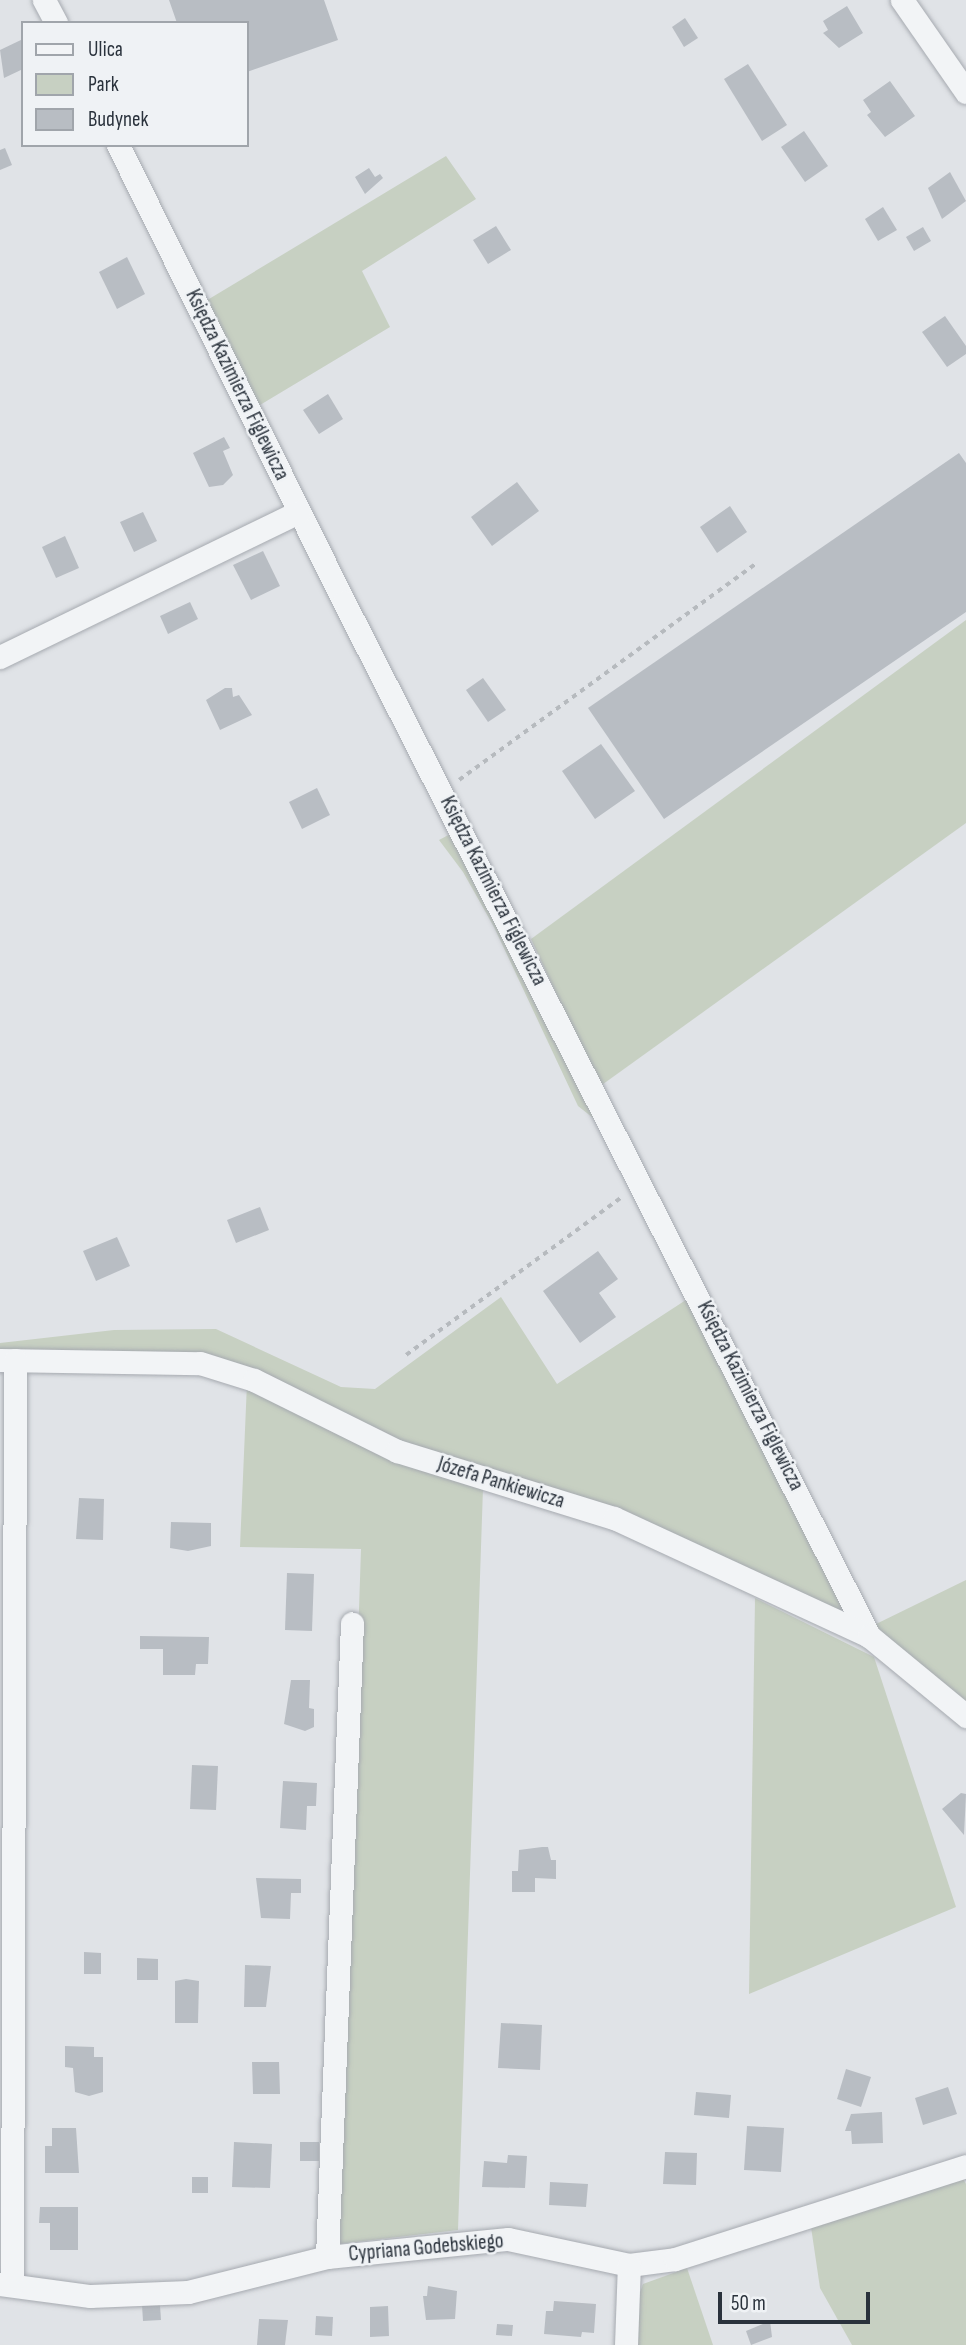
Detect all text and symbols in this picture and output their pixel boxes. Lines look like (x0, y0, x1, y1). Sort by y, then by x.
legend (21, 21, 248, 147)
text: Ulica (88, 37, 123, 62)
text: Park (88, 72, 119, 97)
text: Budynek (88, 107, 148, 132)
street label: Księdza Kazimierza Figlewicza (180, 286, 294, 484)
street label: Księdza Kazimierza Figlewicza (434, 792, 552, 990)
street label: Księdza Kazimierza Figlewicza (691, 1297, 809, 1495)
street label: Józefa Pankiewicza (435, 1452, 567, 1514)
street label: Cypriana Godebskiego (347, 2229, 505, 2267)
scale bar (721, 2278, 873, 2322)
text: 50 m (731, 2291, 766, 2316)

